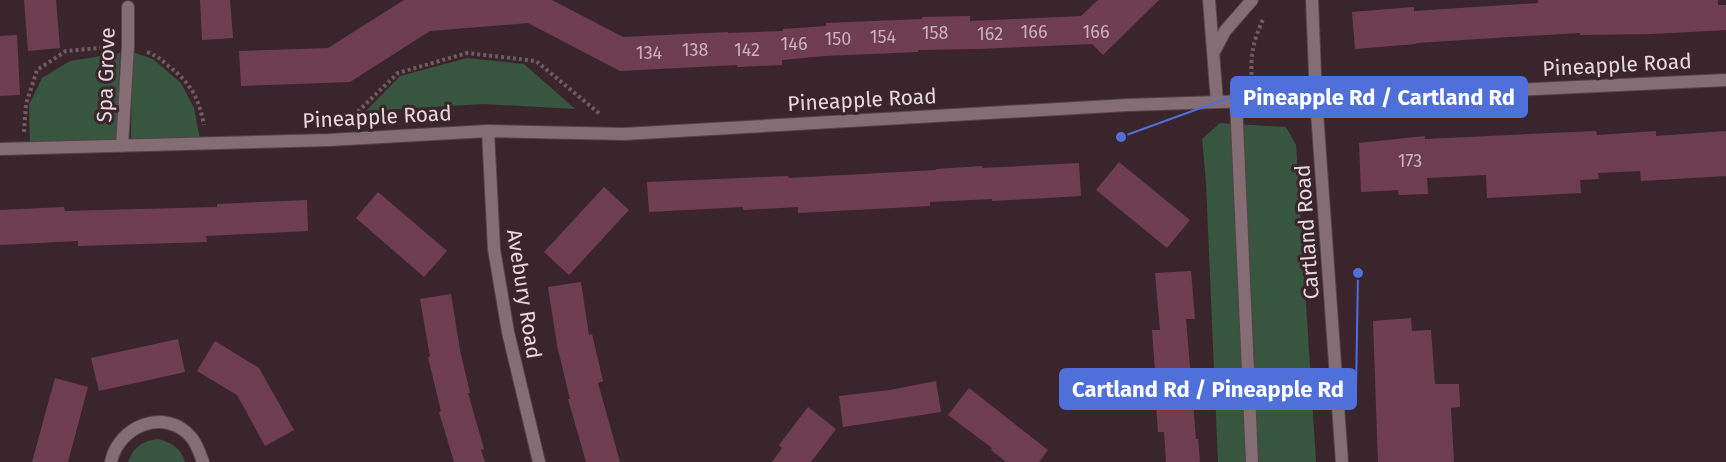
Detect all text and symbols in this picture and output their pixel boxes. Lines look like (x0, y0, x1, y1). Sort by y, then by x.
house number: 166 (1021, 21, 1047, 43)
house number: 166 (1083, 21, 1109, 43)
house number: 158 (922, 22, 948, 44)
house number: 162 (977, 23, 1003, 45)
house number: 154 (870, 26, 897, 48)
street label: Spa Grove (91, 27, 121, 123)
house number: 150 (825, 28, 851, 50)
house number: 146 (781, 33, 807, 55)
house number: 138 (682, 39, 708, 61)
house number: 142 (734, 39, 760, 61)
house number: 134 (636, 42, 663, 64)
street label: Pineapple Road (1542, 48, 1692, 82)
callout: Pineapple Rd / Cartland Rd (1231, 77, 1527, 117)
street label: Pineapple Road (787, 83, 937, 117)
text: Pineapple Rd / Cartland Rd (1243, 84, 1515, 111)
street label: Pineapple Road (302, 100, 452, 134)
house number: 173 (1398, 150, 1422, 172)
street label: Cartland Road (1289, 164, 1325, 300)
street label: Avebury Road (501, 227, 547, 361)
callout: Cartland Rd / Pineapple Rd (1060, 369, 1356, 409)
text: Cartland Rd / Pineapple Rd (1072, 376, 1344, 403)

